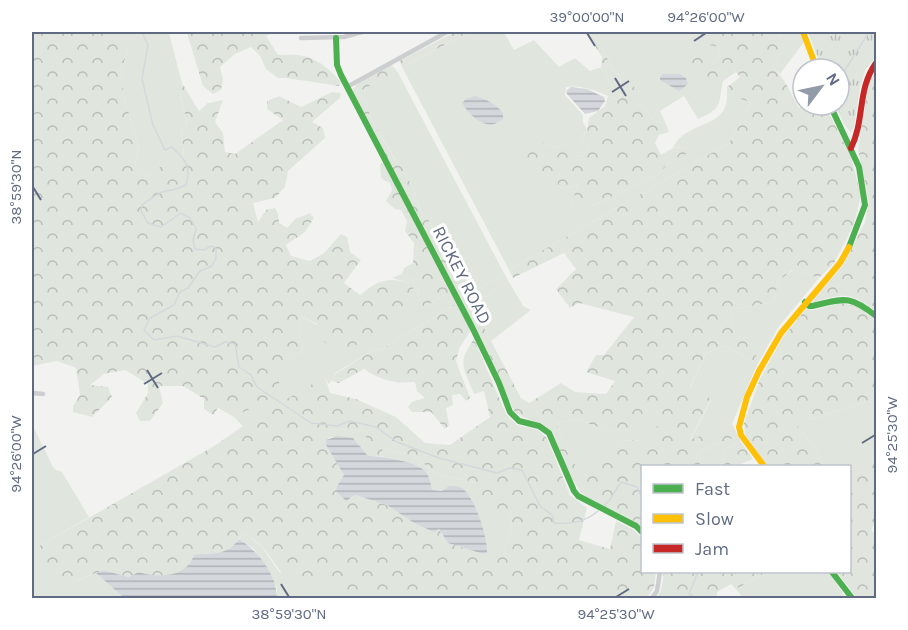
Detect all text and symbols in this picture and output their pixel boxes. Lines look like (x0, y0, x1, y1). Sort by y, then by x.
text: 39°00'00"N (549, 8, 625, 26)
text: 94°26'00"W (667, 8, 745, 26)
north arrow (791, 57, 851, 117)
text: N (822, 69, 844, 89)
text: 38°59'30"N (7, 150, 25, 224)
street label: RICKEY ROAD (428, 222, 496, 328)
text: 94°25'30"W (883, 396, 901, 474)
text: 94°26'00"W (7, 415, 25, 493)
legend (641, 465, 851, 573)
text: Fast (695, 478, 730, 500)
text: Slow (695, 508, 734, 530)
text: Jam (695, 538, 729, 560)
text: 38°59'30"N (252, 605, 326, 623)
text: 94°25'30"W (577, 605, 655, 623)

